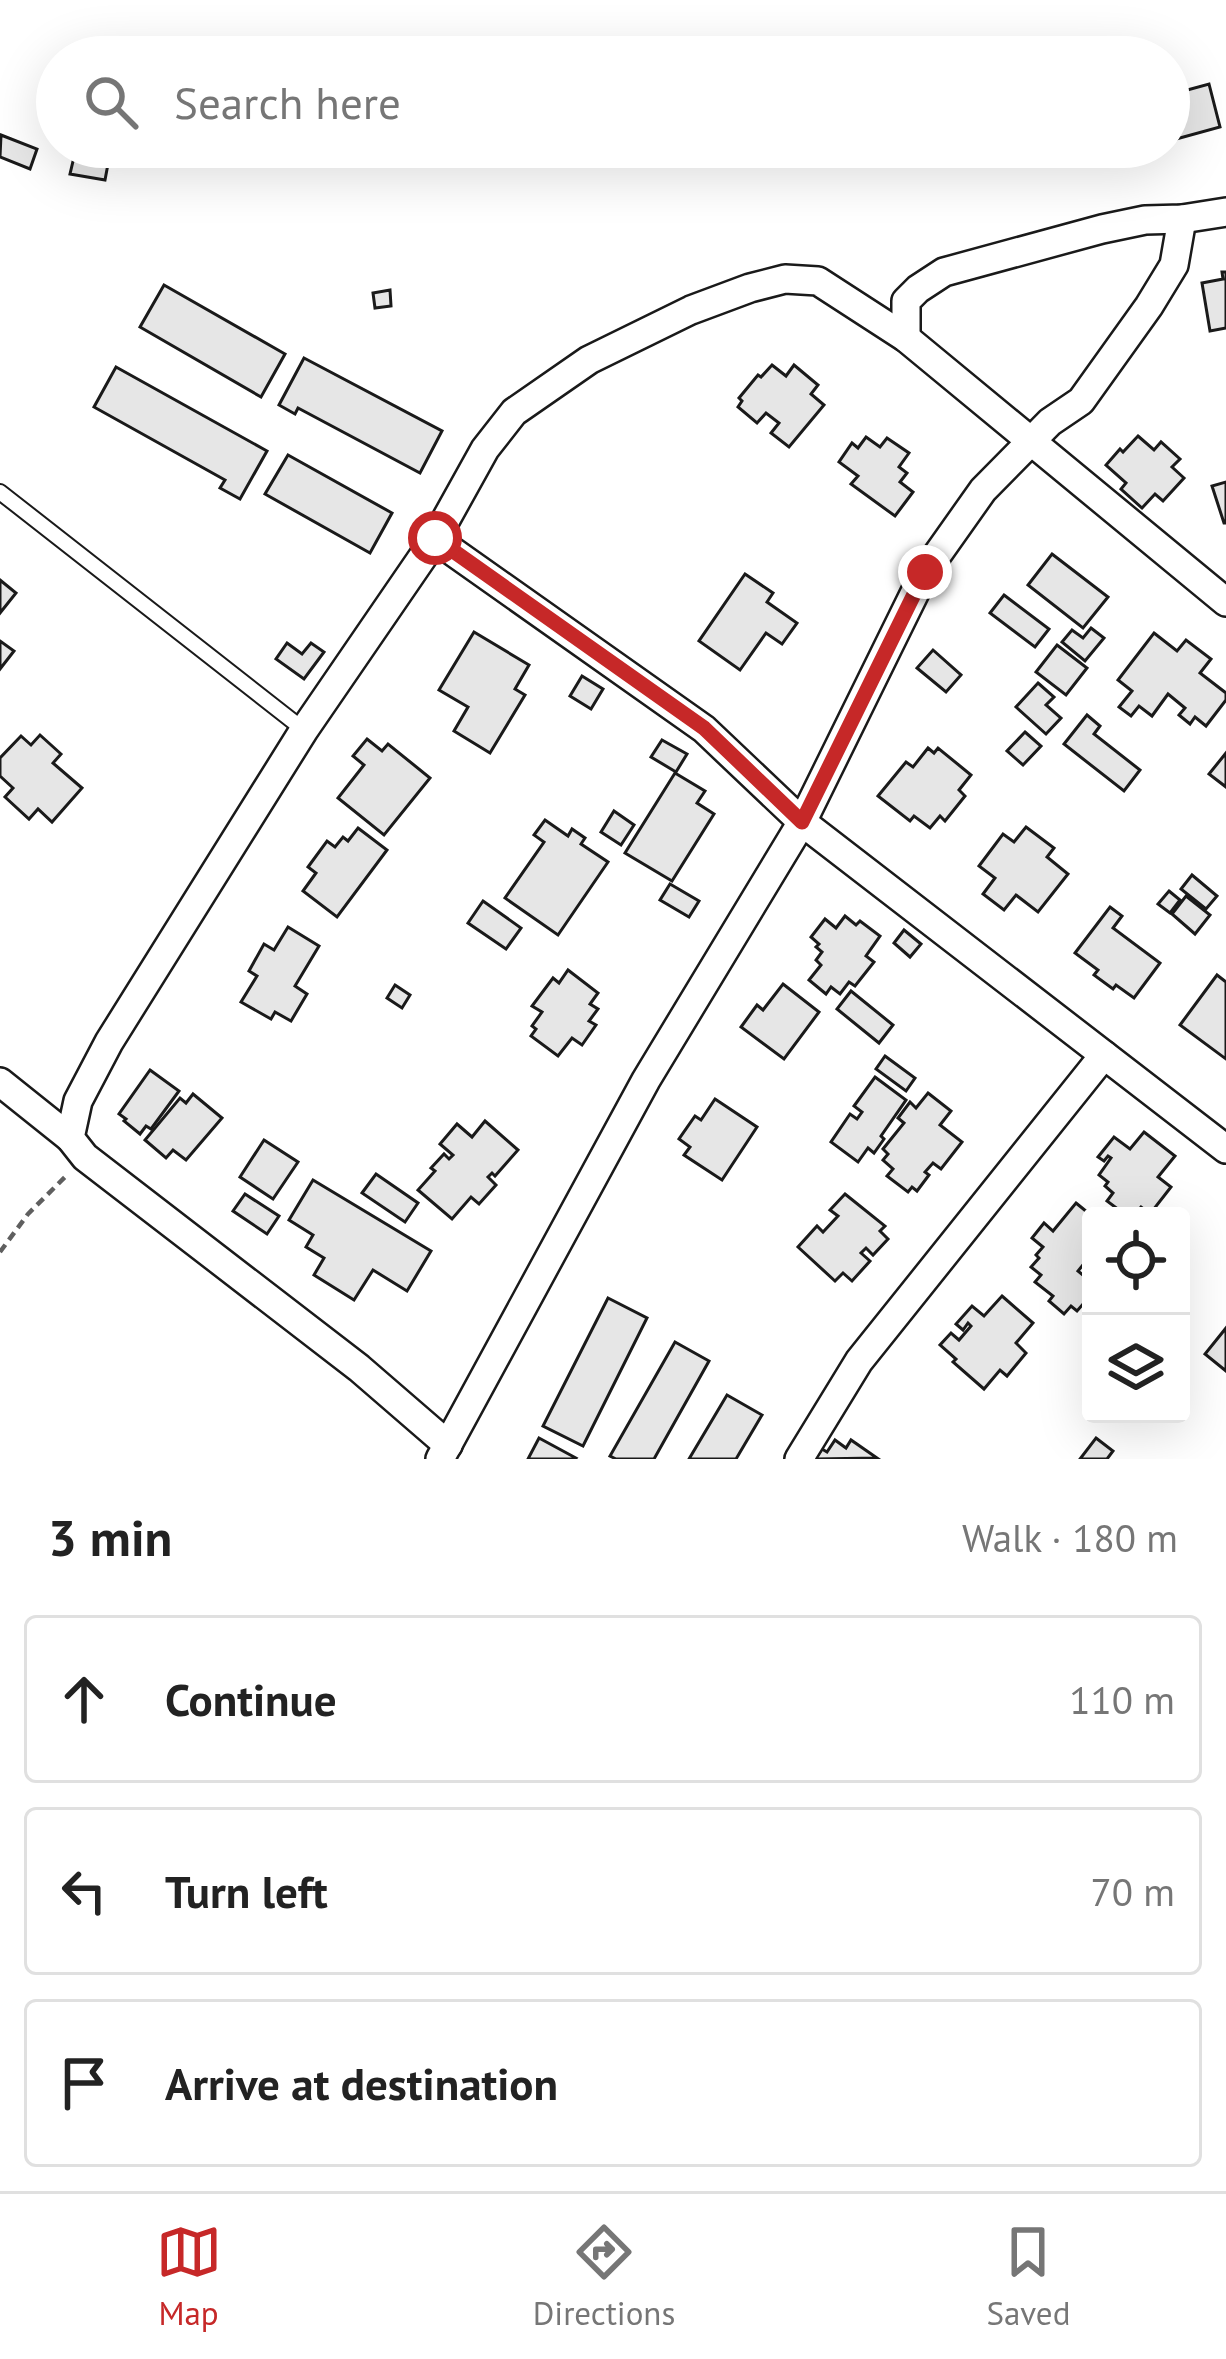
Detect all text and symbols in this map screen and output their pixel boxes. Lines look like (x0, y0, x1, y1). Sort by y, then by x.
search box (36, 36, 1190, 168)
icon: search (78, 69, 144, 135)
text: Search here (174, 73, 401, 131)
route start (408, 511, 462, 565)
route end (898, 545, 952, 599)
map controls (1082, 1207, 1190, 1423)
button: locate (1082, 1207, 1190, 1315)
button: layers (1082, 1315, 1190, 1423)
text: 3 min (48, 1504, 172, 1570)
text: Walk · 180 m (962, 1512, 1178, 1563)
icon: ahead (51, 1666, 117, 1732)
text: Continue (165, 1670, 337, 1728)
text: 110 m (1069, 1674, 1175, 1725)
icon: left (51, 1858, 117, 1924)
text: Turn left (165, 1862, 328, 1920)
text: 70 m (1090, 1866, 1175, 1917)
icon: arrive (51, 2050, 117, 2116)
text: Arrive at destination (165, 2054, 558, 2112)
tab: Map (156, 2219, 222, 2334)
tab: Directions (533, 2219, 675, 2334)
tab: Saved (986, 2219, 1070, 2334)

